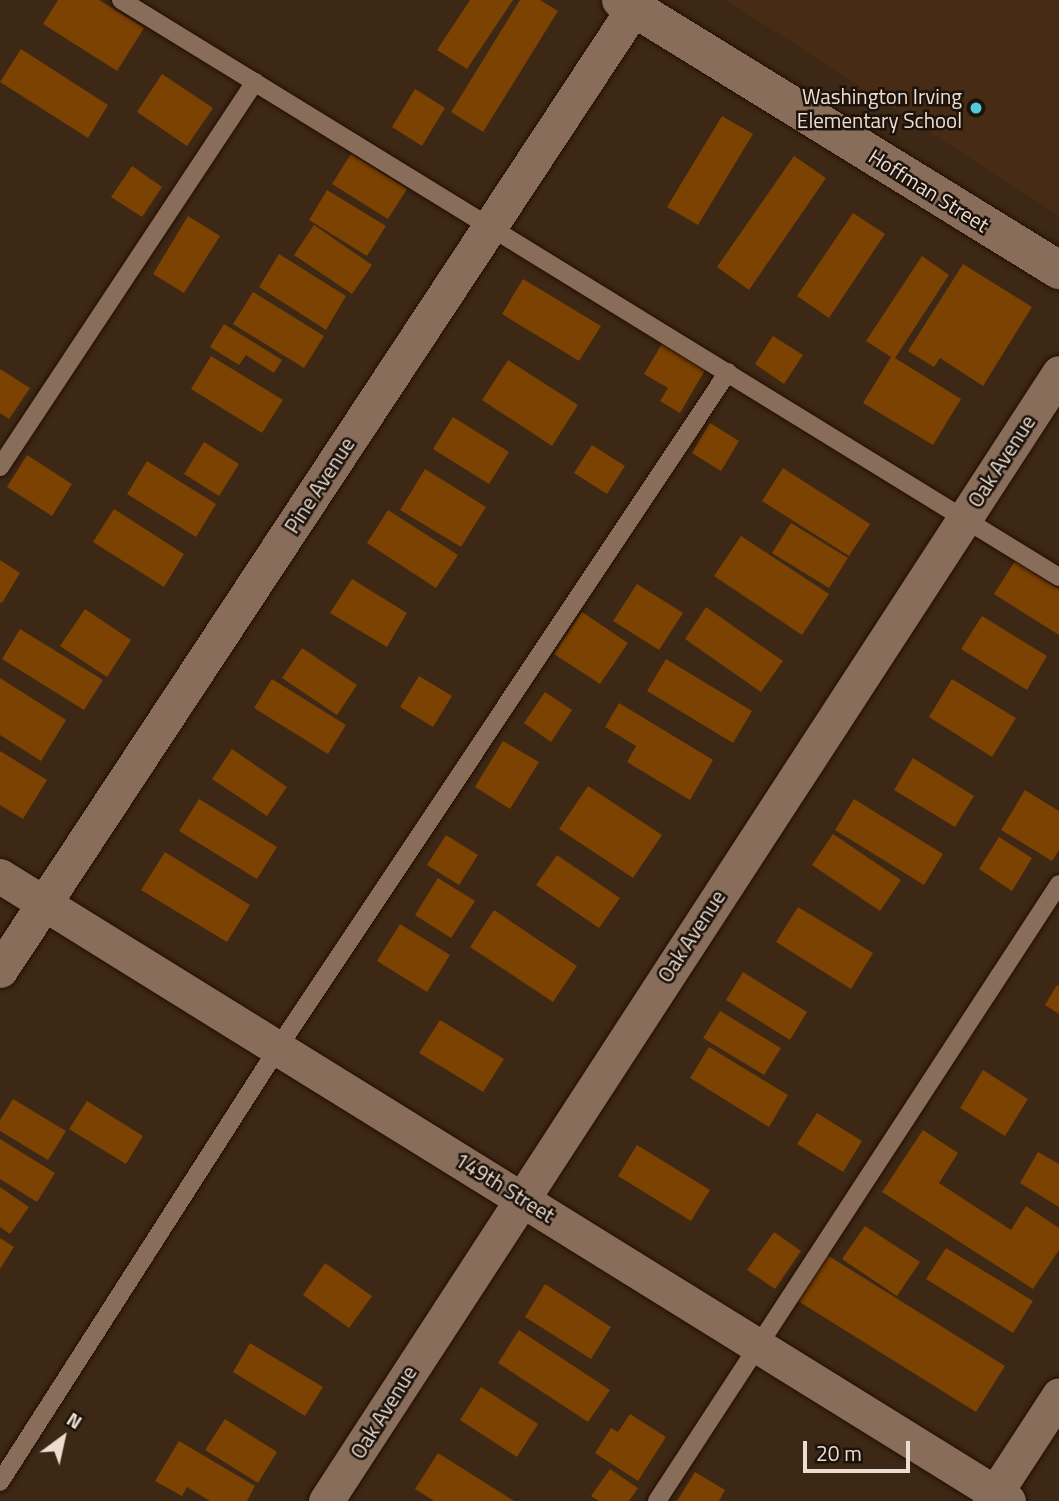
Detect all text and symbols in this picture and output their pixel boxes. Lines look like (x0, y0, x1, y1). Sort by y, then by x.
place label: Washington Irving Elementary School (797, 83, 962, 133)
marker: Washington Irving Elementary School (968, 100, 984, 116)
street label: Hoffman Street (864, 143, 994, 237)
street label: Oak Avenue (962, 410, 1040, 512)
street label: Pine Avenue (279, 432, 359, 538)
street label: Oak Avenue (652, 885, 730, 987)
street label: 149th Street (451, 1146, 559, 1228)
street label: Oak Avenue (345, 1361, 421, 1463)
north arrow (28, 1403, 98, 1473)
text: N (61, 1404, 88, 1436)
scale bar (807, 1428, 914, 1472)
text: 20 m (816, 1437, 862, 1469)

